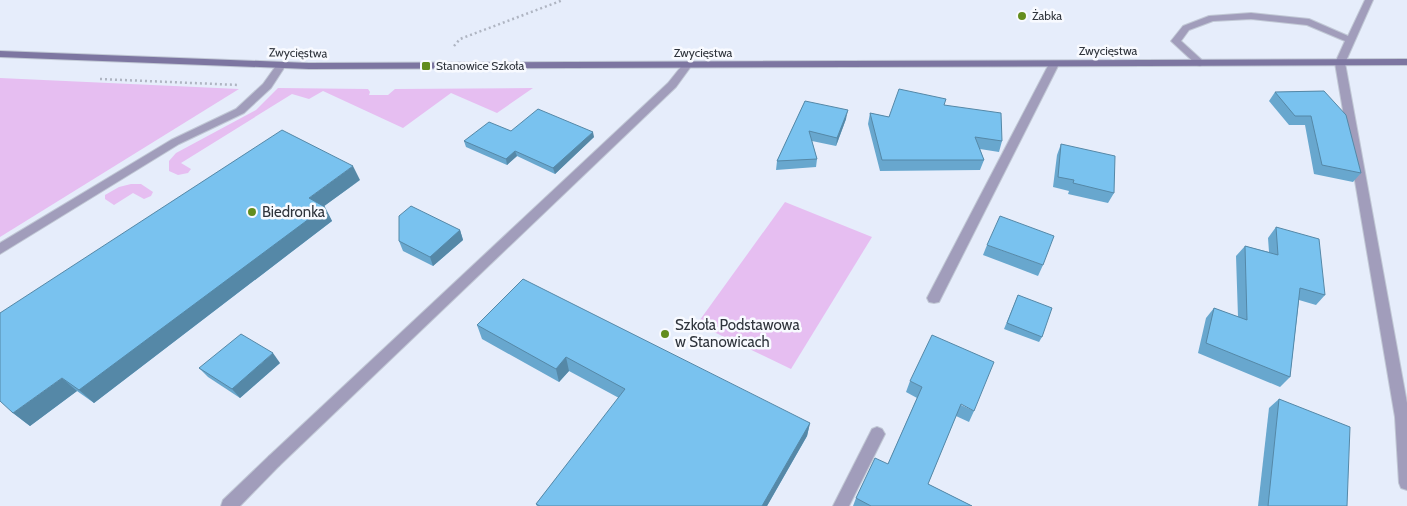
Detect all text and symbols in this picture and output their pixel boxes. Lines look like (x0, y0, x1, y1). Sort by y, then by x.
place label: Żabka (1032, 8, 1062, 23)
marker: Żabka (1016, 10, 1028, 22)
street label: Zwycięstwa (1079, 43, 1138, 58)
street label: Zwycięstwa (269, 44, 328, 61)
street label: Zwycięstwa (674, 45, 733, 60)
place label: Stanowice Szkoła (436, 58, 524, 73)
marker: Stanowice Szkoła (420, 60, 432, 72)
place label: Biedronka (262, 203, 326, 221)
marker: Biedronka (246, 206, 258, 218)
place label: Szkoła Podstawowa w Stanowicach (675, 316, 800, 351)
marker: Szkoła Podstawowa w Stanowicach (659, 328, 671, 340)

